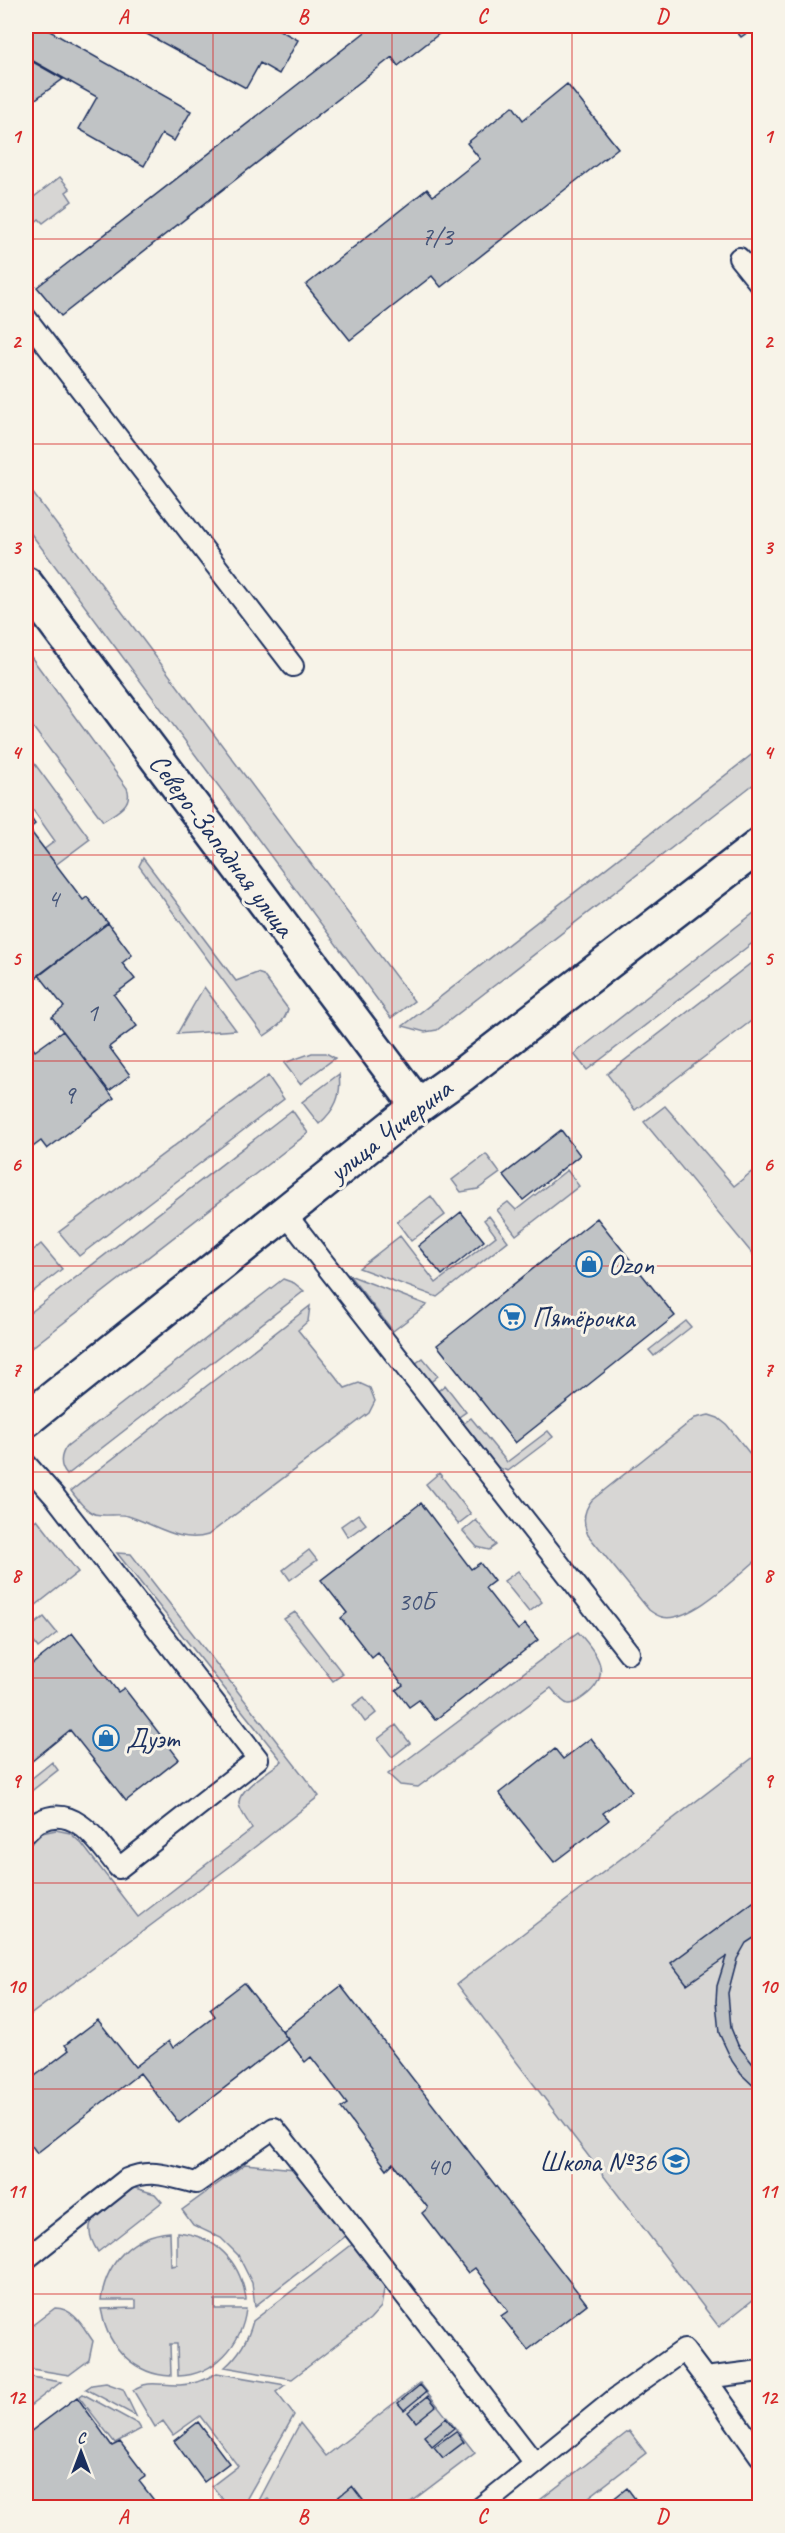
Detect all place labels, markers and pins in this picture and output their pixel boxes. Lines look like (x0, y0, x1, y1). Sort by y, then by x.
place label: Ozon (608, 1247, 654, 1282)
shop icon: Ozon (574, 1249, 604, 1279)
place label: Пятёрочка (532, 1300, 636, 1335)
supermarket icon: Пятёрочка (497, 1302, 527, 1332)
place label: Дуэт (126, 1721, 180, 1756)
shop icon: Дуэт (91, 1723, 121, 1753)
place label: Школа №36 (539, 2144, 657, 2179)
school or university icon: Школа №36 (661, 2146, 691, 2176)

